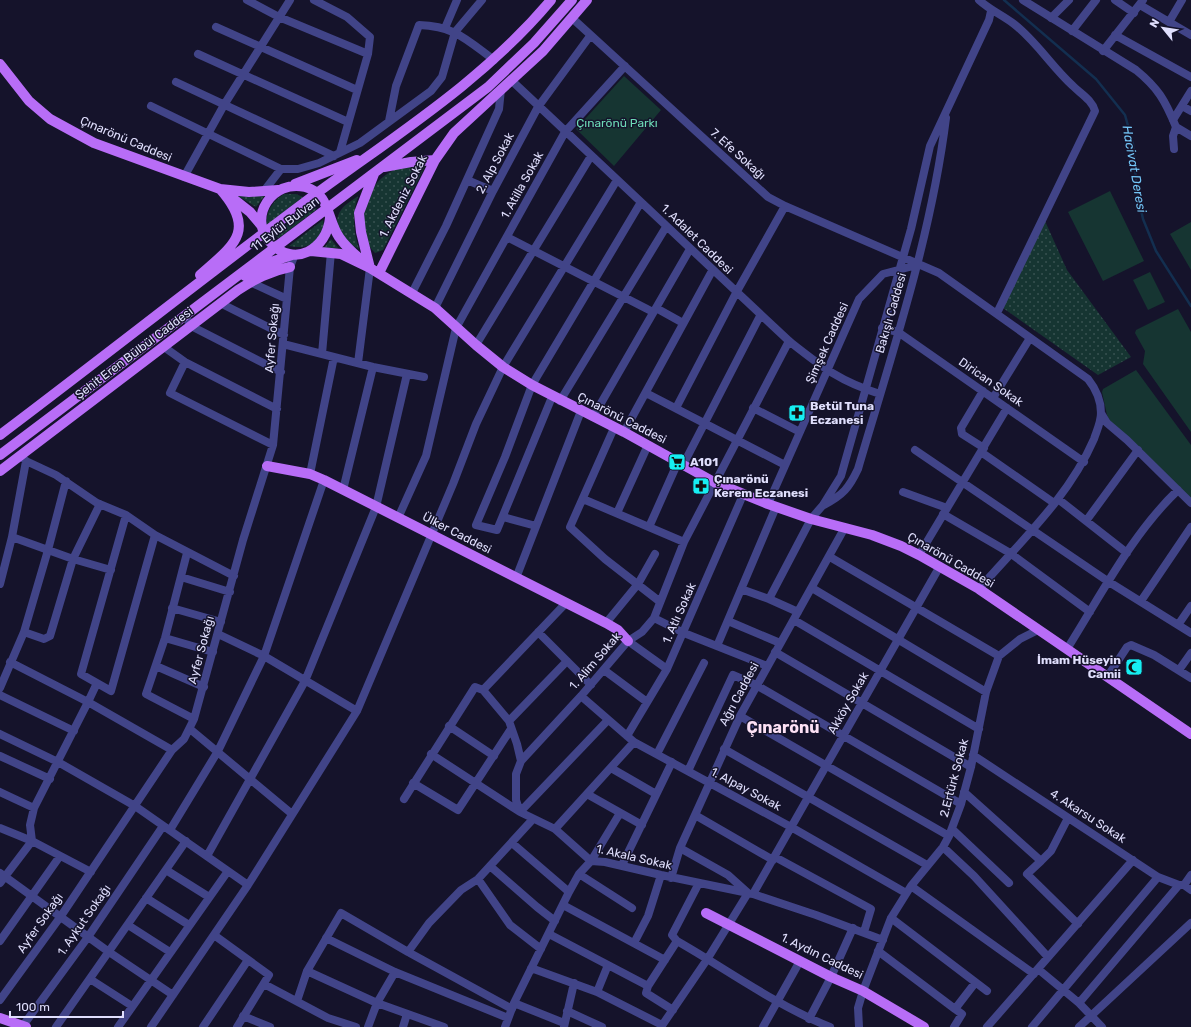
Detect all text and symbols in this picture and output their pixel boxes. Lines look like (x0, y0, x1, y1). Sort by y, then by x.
north arrow (1143, 8, 1183, 48)
text: N (1147, 17, 1162, 30)
street label: Çınarönü Caddesi (78, 113, 174, 165)
park label: Çınarönü Parkı (576, 116, 658, 130)
water label: Hacivat Deresi (1119, 124, 1150, 215)
street label: 7. Efe Sokağı (707, 125, 769, 183)
street label: 2. Alp Sokak (473, 129, 517, 196)
street label: 1. Atilla Sokak (498, 148, 547, 221)
street label: 1. Akdeniz Sokak (376, 152, 430, 240)
street label: 11 Eylül Bulvarı (248, 194, 322, 254)
street label: 1. Adalet Caddesi (658, 201, 736, 277)
street label: Bakışlı Caddesi (873, 271, 909, 355)
street label: Şimşek Caddesi (803, 300, 851, 386)
street label: Ayfer Sokağı (262, 303, 282, 373)
street label: Şehit Eren Bülbül Caddesi (72, 304, 196, 402)
street label: Dirican Sokak (956, 355, 1027, 410)
street label: Çınarönü Caddesi (575, 389, 669, 447)
place label: Betül Tuna Eczanesi (810, 399, 874, 427)
pharmacy icon: Betül Tuna Eczanesi (787, 403, 807, 423)
supermarket icon: A101 (667, 452, 687, 472)
place label: A101 (690, 455, 718, 469)
place label: Çınarönü Kerem Eczanesi (714, 472, 808, 500)
pharmacy icon: Çınarönü Kerem Eczanesi (691, 476, 711, 496)
street label: Ülker Caddesi (420, 510, 494, 556)
street label: Çınarönü Caddesi (905, 529, 997, 591)
street label: 1. Atlı Sokak (659, 580, 699, 646)
street label: Ayfer Sokağı (185, 614, 217, 686)
street label: 1. Alim Sokak (566, 629, 624, 693)
place label: İmam Hüseyin Camii (1037, 653, 1121, 681)
mosque icon: İmam Hüseyin Camii (1124, 657, 1144, 677)
street label: Ağrı Caddesi (716, 660, 762, 728)
street label: Akköy Sokak (825, 669, 872, 736)
district label: Çınarönü (746, 718, 820, 737)
street label: 2.Ertürk Sokak (937, 737, 971, 819)
street label: 1. Alpay Sokak (708, 765, 784, 814)
street label: 4. Akarsu Sokak (1047, 786, 1129, 846)
street label: 1. Akala Sokak (595, 841, 674, 873)
street label: 1. Aykut Sokağı (54, 882, 114, 958)
street label: Ayfer Sokağı (14, 890, 66, 956)
street label: 1. Aydın Caddesi (779, 930, 865, 982)
scale bar (10, 993, 123, 1019)
text: 100 m (16, 1000, 50, 1014)

